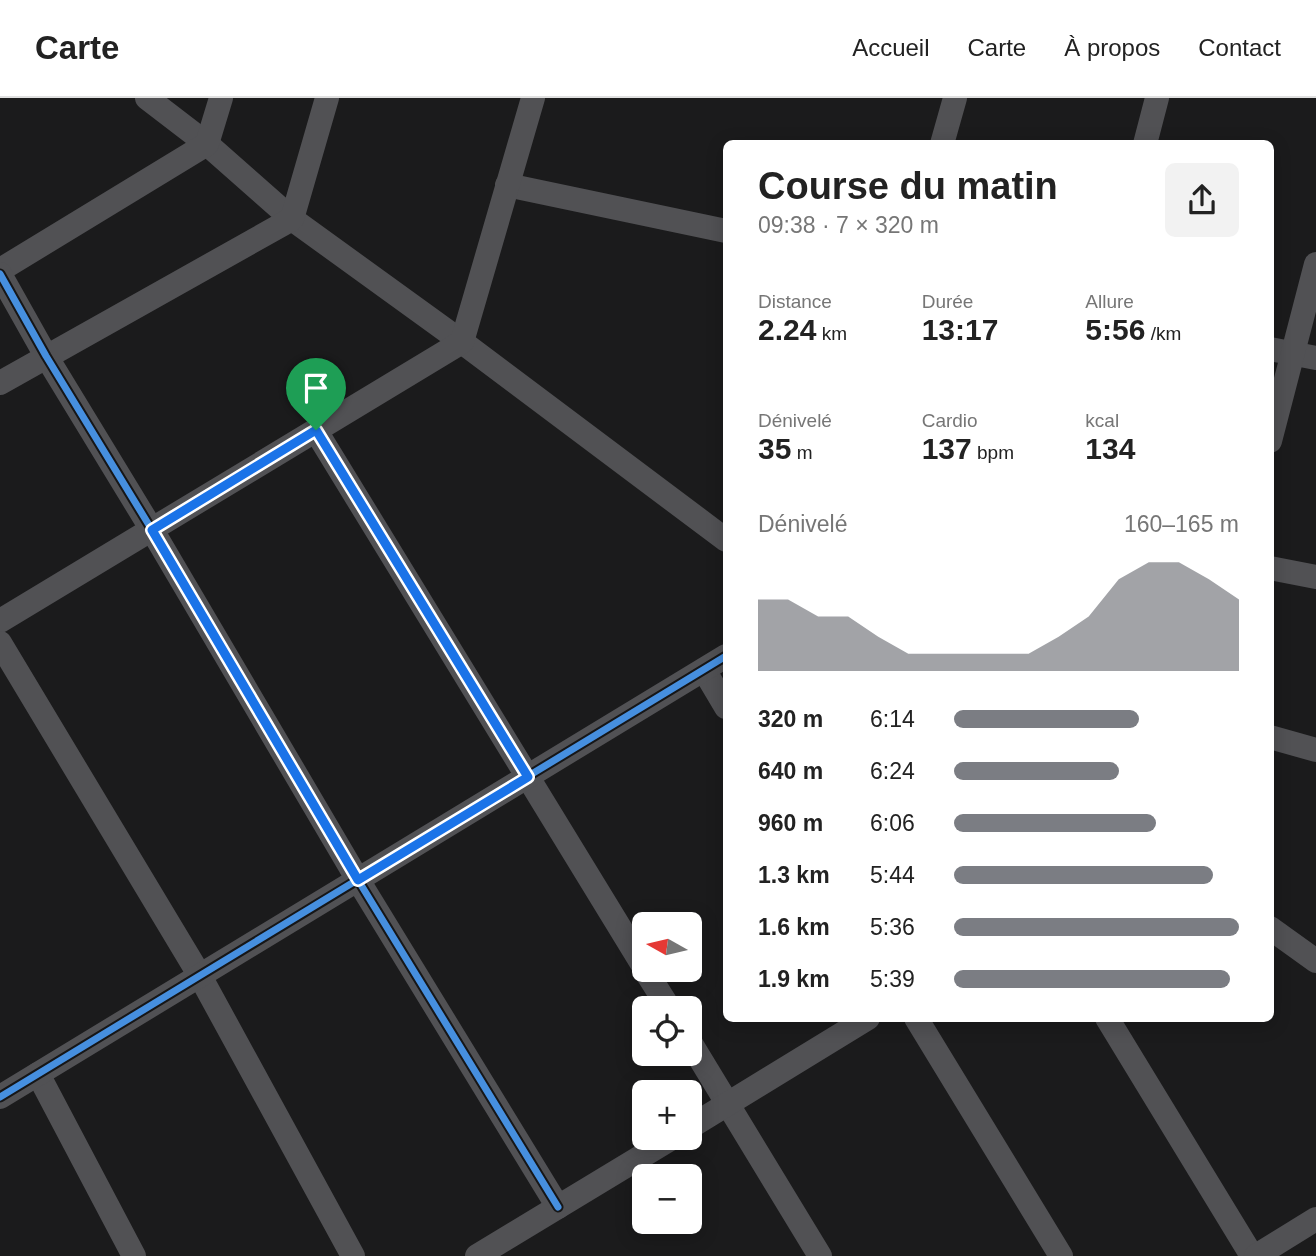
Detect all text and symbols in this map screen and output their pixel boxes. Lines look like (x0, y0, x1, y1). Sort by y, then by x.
text: Carte (35, 29, 119, 66)
text: Accueil (852, 34, 930, 61)
text: Carte (968, 34, 1026, 61)
text: À propos (1064, 34, 1160, 61)
text: Contact (1198, 34, 1281, 61)
button: share (1165, 163, 1239, 237)
text: Course du matin (758, 165, 1058, 207)
text: 09:38 · 7 × 320 m (758, 212, 939, 238)
text: Distance (758, 291, 832, 312)
text: Durée (922, 291, 973, 312)
text: Allure (1085, 291, 1134, 312)
text: 2.24 (758, 313, 816, 346)
text: 13:17 (922, 313, 998, 346)
text: 5:56 (1085, 313, 1145, 346)
text: km (816, 323, 847, 344)
text: /km (1145, 323, 1181, 344)
pin (286, 358, 346, 430)
icon: arrive (297, 369, 335, 407)
text: Dénivelé (758, 410, 832, 431)
text: Cardio (922, 410, 978, 431)
text: kcal (1085, 410, 1119, 431)
text: 35 (758, 432, 791, 465)
text: 137 (922, 432, 972, 465)
text: 134 (1085, 432, 1135, 465)
text: m (791, 442, 812, 463)
text: bpm (972, 442, 1014, 463)
text: Dénivelé (758, 511, 848, 537)
text: 160–165 m (1124, 511, 1239, 537)
text: 320 m (758, 706, 823, 732)
text: 6:14 (870, 706, 915, 732)
text: 640 m (758, 758, 823, 784)
text: 6:24 (870, 758, 915, 784)
text: 960 m (758, 810, 823, 836)
text: 6:06 (870, 810, 915, 836)
text: 1.3 km (758, 862, 830, 888)
text: 5:44 (870, 862, 915, 888)
north arrow (632, 912, 702, 982)
map controls (632, 912, 702, 1234)
text: 1.6 km (758, 914, 830, 940)
text: 5:36 (870, 914, 915, 940)
text: 1.9 km (758, 966, 830, 992)
text: 5:39 (870, 966, 915, 992)
button: locate (632, 996, 702, 1066)
button: + (632, 1080, 702, 1150)
button: − (632, 1164, 702, 1234)

